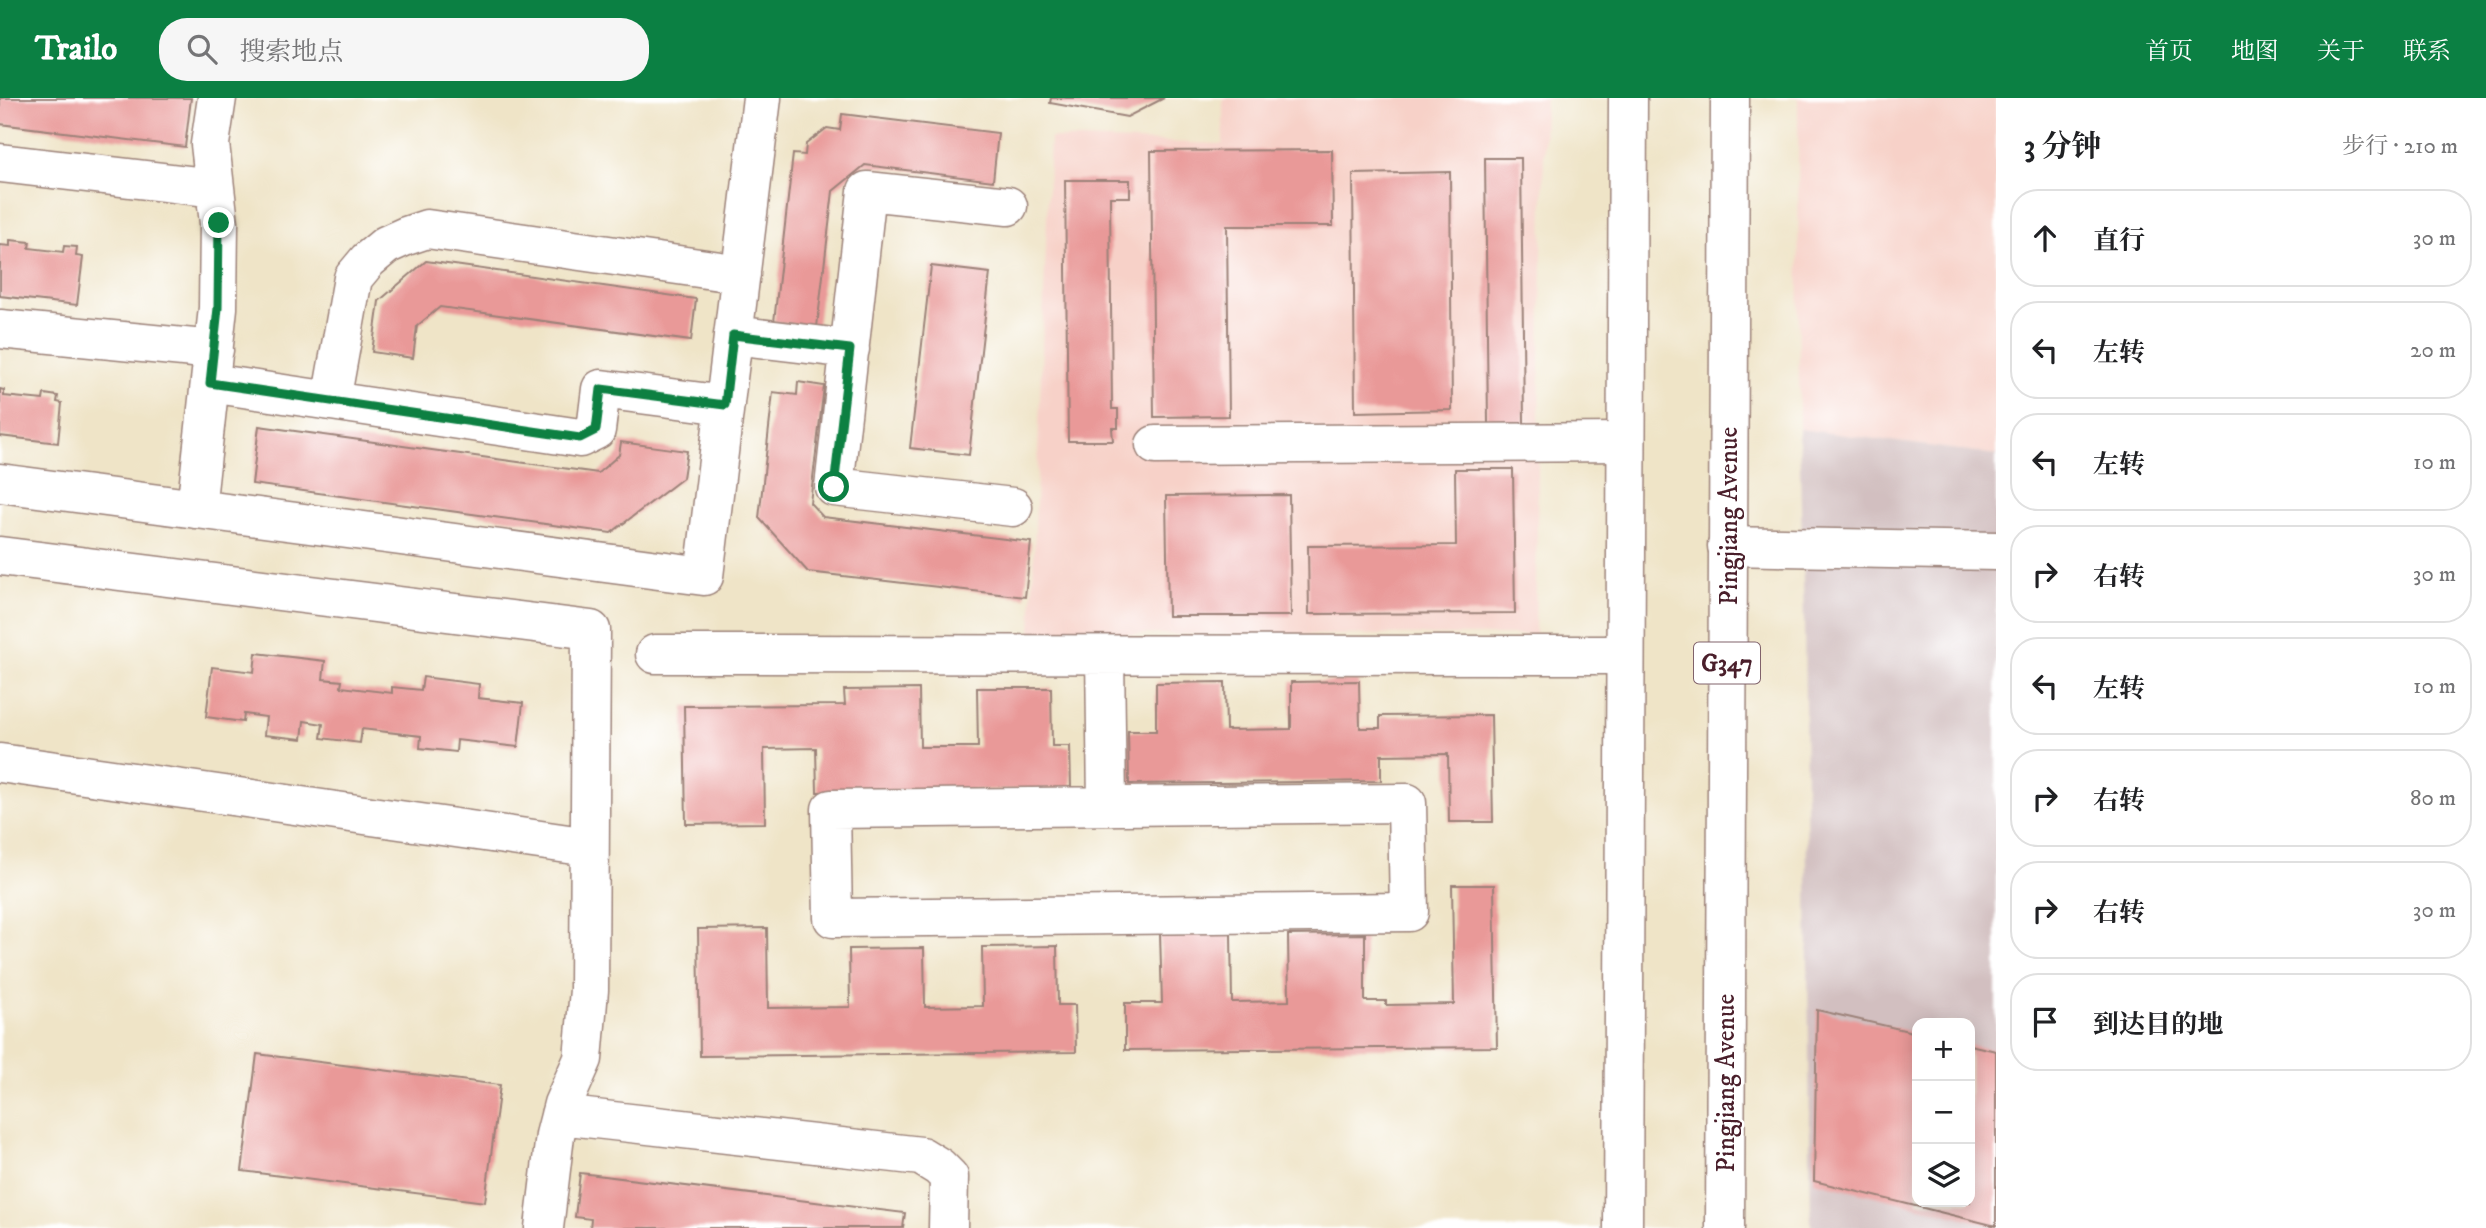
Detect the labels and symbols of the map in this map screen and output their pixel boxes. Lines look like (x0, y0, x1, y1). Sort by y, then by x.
route end (203, 207, 234, 238)
street label: Pingjiang Avenue (1713, 427, 1746, 605)
route start (818, 471, 849, 502)
road number: G347 (1694, 642, 1760, 684)
street label: Pingjiang Avenue (1710, 994, 1743, 1172)

